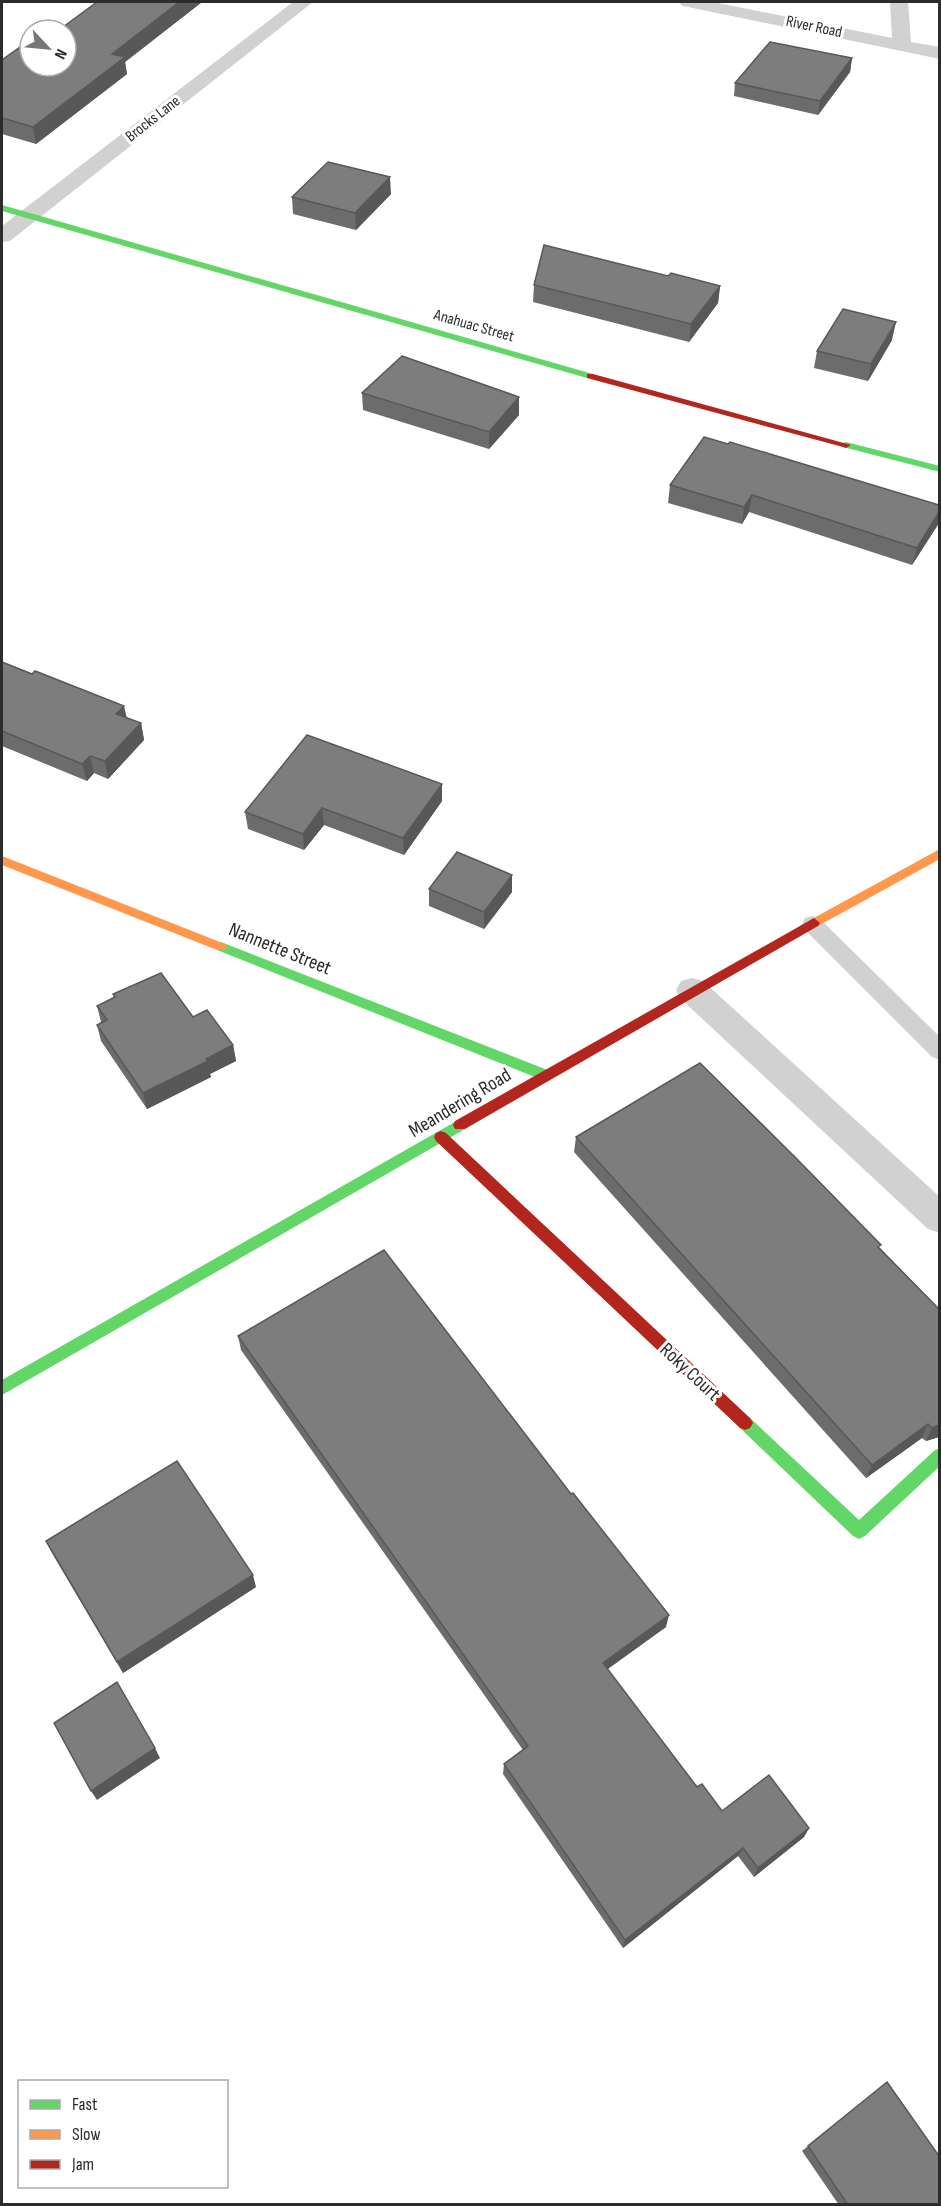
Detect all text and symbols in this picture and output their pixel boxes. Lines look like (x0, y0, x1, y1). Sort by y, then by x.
street label: River Road (784, 12, 844, 42)
north arrow (18, 18, 78, 78)
text: N (50, 46, 71, 62)
street label: Brocks Lane (122, 92, 184, 146)
street label: Anahuac Street (431, 305, 516, 347)
street label: Nannette Street (225, 918, 335, 980)
street label: Meandering Road (405, 1063, 515, 1143)
street label: Roky Court (655, 1338, 725, 1406)
legend (18, 2080, 228, 2188)
text: Fast (72, 2094, 98, 2115)
text: Slow (72, 2124, 101, 2145)
text: Jam (71, 2154, 94, 2175)

